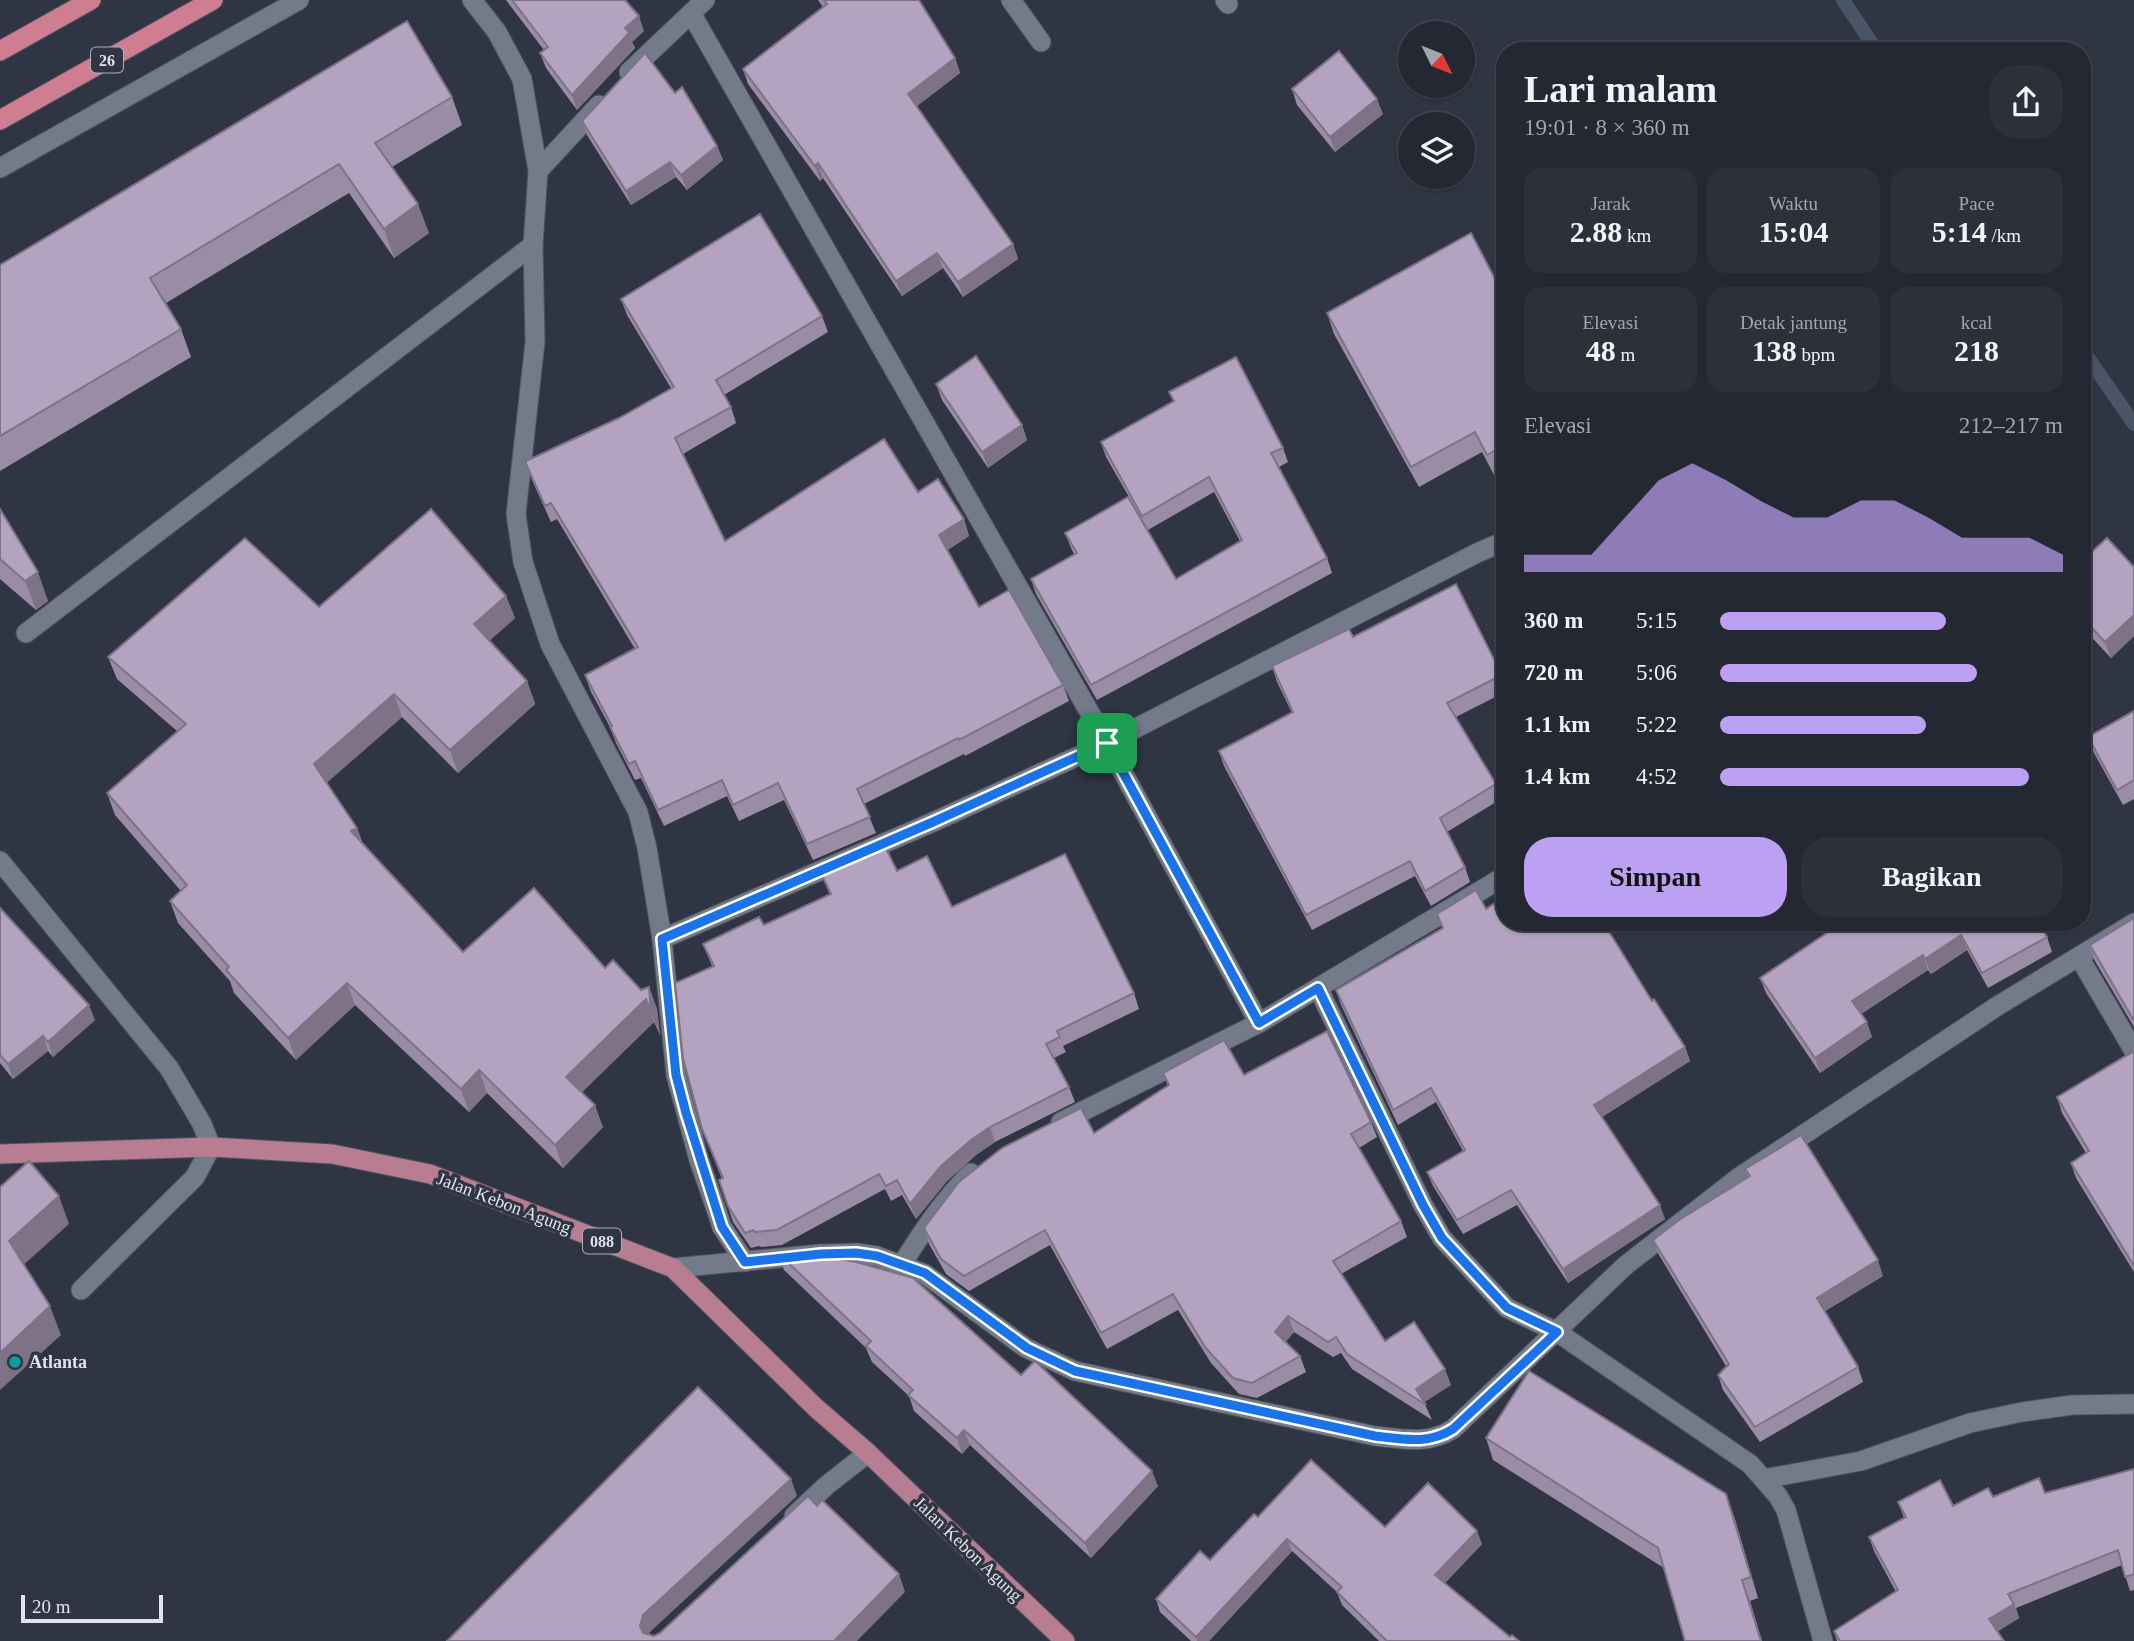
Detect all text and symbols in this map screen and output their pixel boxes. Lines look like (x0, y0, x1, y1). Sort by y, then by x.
north arrow (1398, 21, 1475, 98)
map controls (1398, 21, 1475, 189)
road number: 26 (91, 48, 123, 72)
button: share (1989, 65, 2063, 139)
text: Lari malam (1524, 68, 1717, 110)
button: layers (1398, 112, 1475, 189)
text: 19:01 · 8 × 360 m (1524, 115, 1690, 140)
text: Jarak (1590, 193, 1631, 214)
text: Waktu (1769, 193, 1818, 214)
text: Pace (1959, 193, 1994, 214)
text: 2.88 (1570, 215, 1622, 248)
text: 15:04 (1759, 215, 1829, 248)
text: 5:14 (1932, 215, 1987, 248)
text: km (1622, 225, 1651, 246)
text: /km (1987, 225, 2021, 246)
text: Elevasi (1583, 312, 1638, 333)
text: Detak jantung (1740, 312, 1847, 333)
text: kcal (1961, 312, 1992, 333)
text: 48 (1586, 334, 1616, 367)
text: 138 (1752, 334, 1797, 367)
text: 218 (1954, 334, 1999, 367)
text: m (1616, 344, 1635, 365)
text: bpm (1797, 344, 1835, 365)
text: Elevasi (1524, 413, 1592, 438)
text: 212–217 m (1959, 413, 2063, 438)
text: 360 m (1524, 608, 1583, 633)
text: 5:15 (1636, 608, 1677, 633)
text: 720 m (1524, 660, 1583, 685)
text: 5:06 (1636, 660, 1677, 685)
text: 1.1 km (1524, 712, 1590, 737)
text: 5:22 (1636, 712, 1677, 737)
pin (1077, 713, 1137, 773)
icon: arrive (1088, 724, 1126, 762)
text: 1.4 km (1524, 764, 1590, 789)
text: 4:52 (1636, 764, 1677, 789)
button: Simpan (1524, 837, 1787, 917)
button: Bagikan (1801, 837, 2063, 917)
street label: Jalan Kebon Agung (434, 1168, 574, 1238)
road number: 088 (583, 1228, 621, 1254)
place label: Atlanta (29, 1352, 87, 1372)
marker: Atlanta (7, 1354, 23, 1370)
street label: Jalan Kebon Agung (910, 1492, 1026, 1606)
scale bar (21, 1592, 163, 1624)
text: 20 m (32, 1596, 71, 1617)

